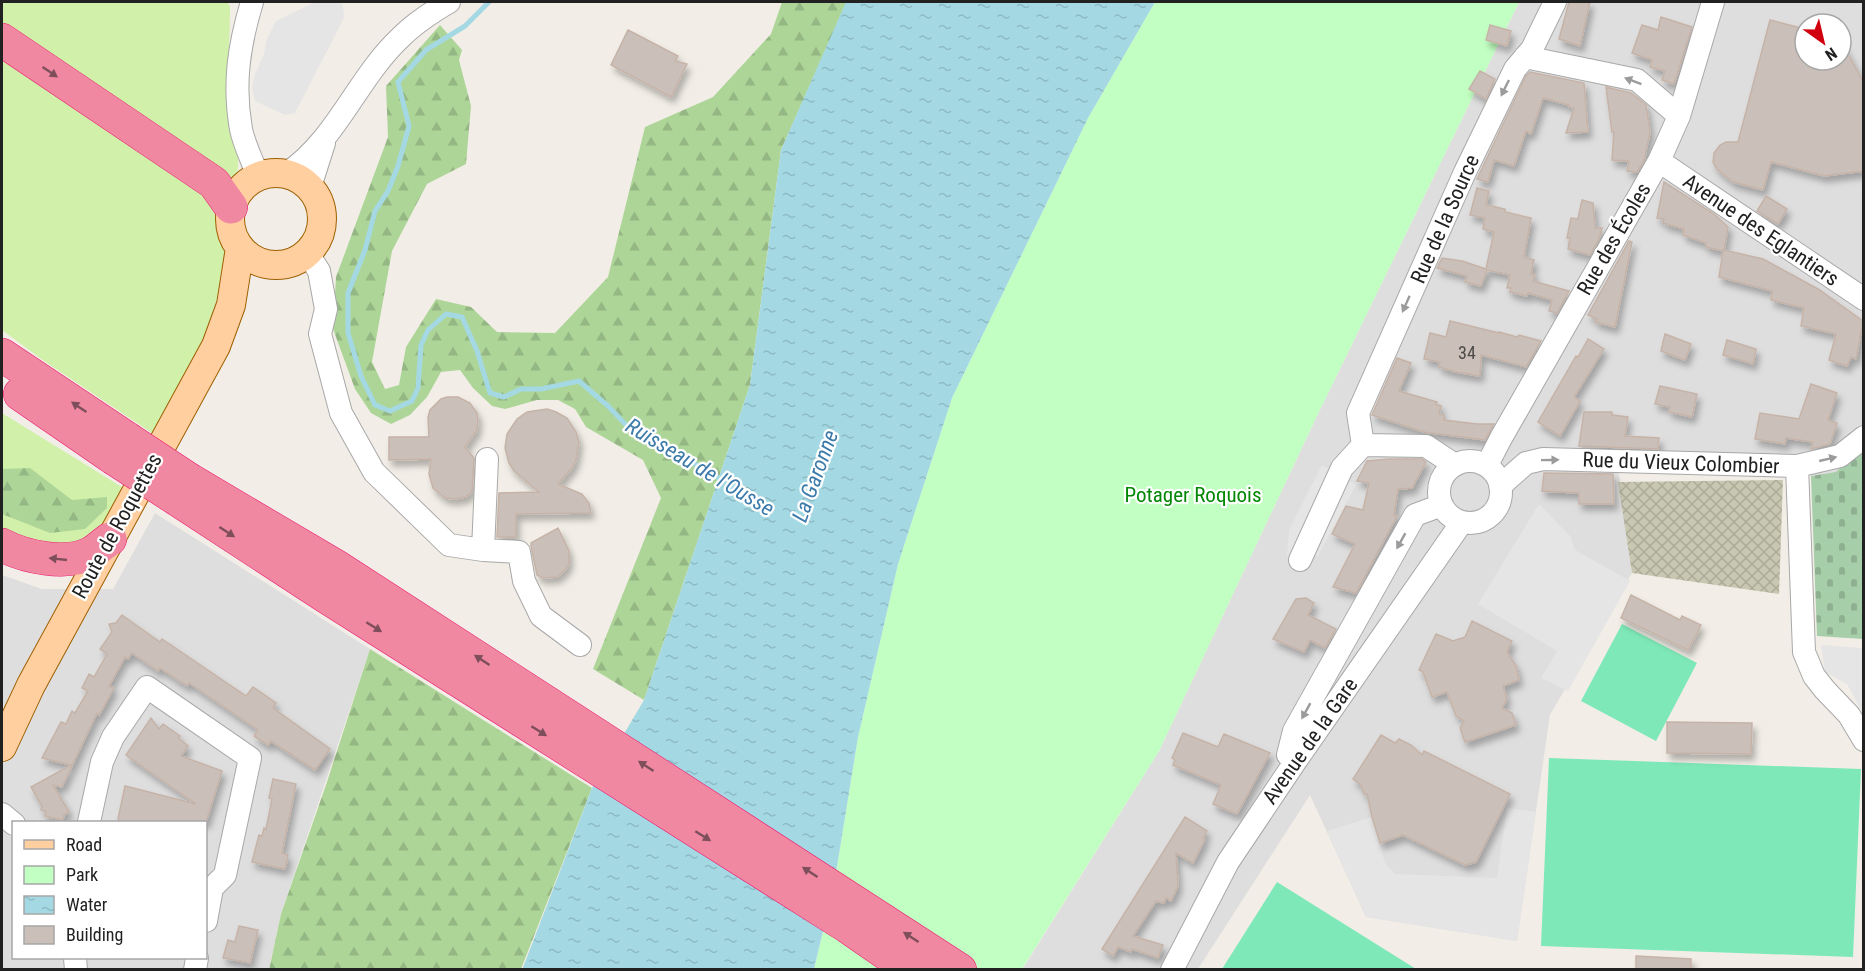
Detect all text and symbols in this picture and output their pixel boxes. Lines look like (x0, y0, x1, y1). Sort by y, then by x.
north arrow (1793, 12, 1853, 72)
text: N (1822, 43, 1840, 65)
one-way arrow (42, 67, 58, 78)
one-way arrow (1624, 76, 1642, 86)
one-way arrow (1501, 80, 1510, 97)
street label: Rue de la Source (1406, 151, 1484, 287)
street label: Avenue des Eglantiers (1679, 169, 1843, 291)
street label: Rue des Écoles (1572, 179, 1656, 299)
one-way arrow (1402, 295, 1411, 312)
house number: 34 (1458, 342, 1476, 363)
one-way arrow (71, 401, 87, 412)
water label: Ruisseau de l'Ousse (621, 413, 779, 521)
water label: La Garonne (787, 427, 843, 525)
street label: Rue du Vieux Colombier (1582, 448, 1780, 478)
street label: Route de Roquettes (67, 449, 167, 603)
one-way arrow (1818, 454, 1837, 464)
one-way arrow (1540, 455, 1559, 465)
park label: Potager Roquois (1124, 483, 1262, 507)
one-way arrow (219, 526, 235, 537)
one-way arrow (1396, 533, 1406, 550)
one-way arrow (48, 554, 67, 563)
one-way arrow (366, 621, 382, 632)
one-way arrow (474, 655, 490, 666)
street label: Avenue de la Gare (1258, 673, 1363, 809)
one-way arrow (1300, 703, 1311, 719)
one-way arrow (531, 726, 547, 737)
one-way arrow (638, 761, 654, 772)
legend (12, 821, 207, 959)
one-way arrow (695, 830, 711, 841)
text: Road (66, 834, 102, 855)
text: Park (66, 864, 98, 885)
one-way arrow (802, 866, 818, 877)
text: Water (66, 894, 108, 915)
text: Building (66, 924, 123, 945)
one-way arrow (903, 932, 920, 943)

